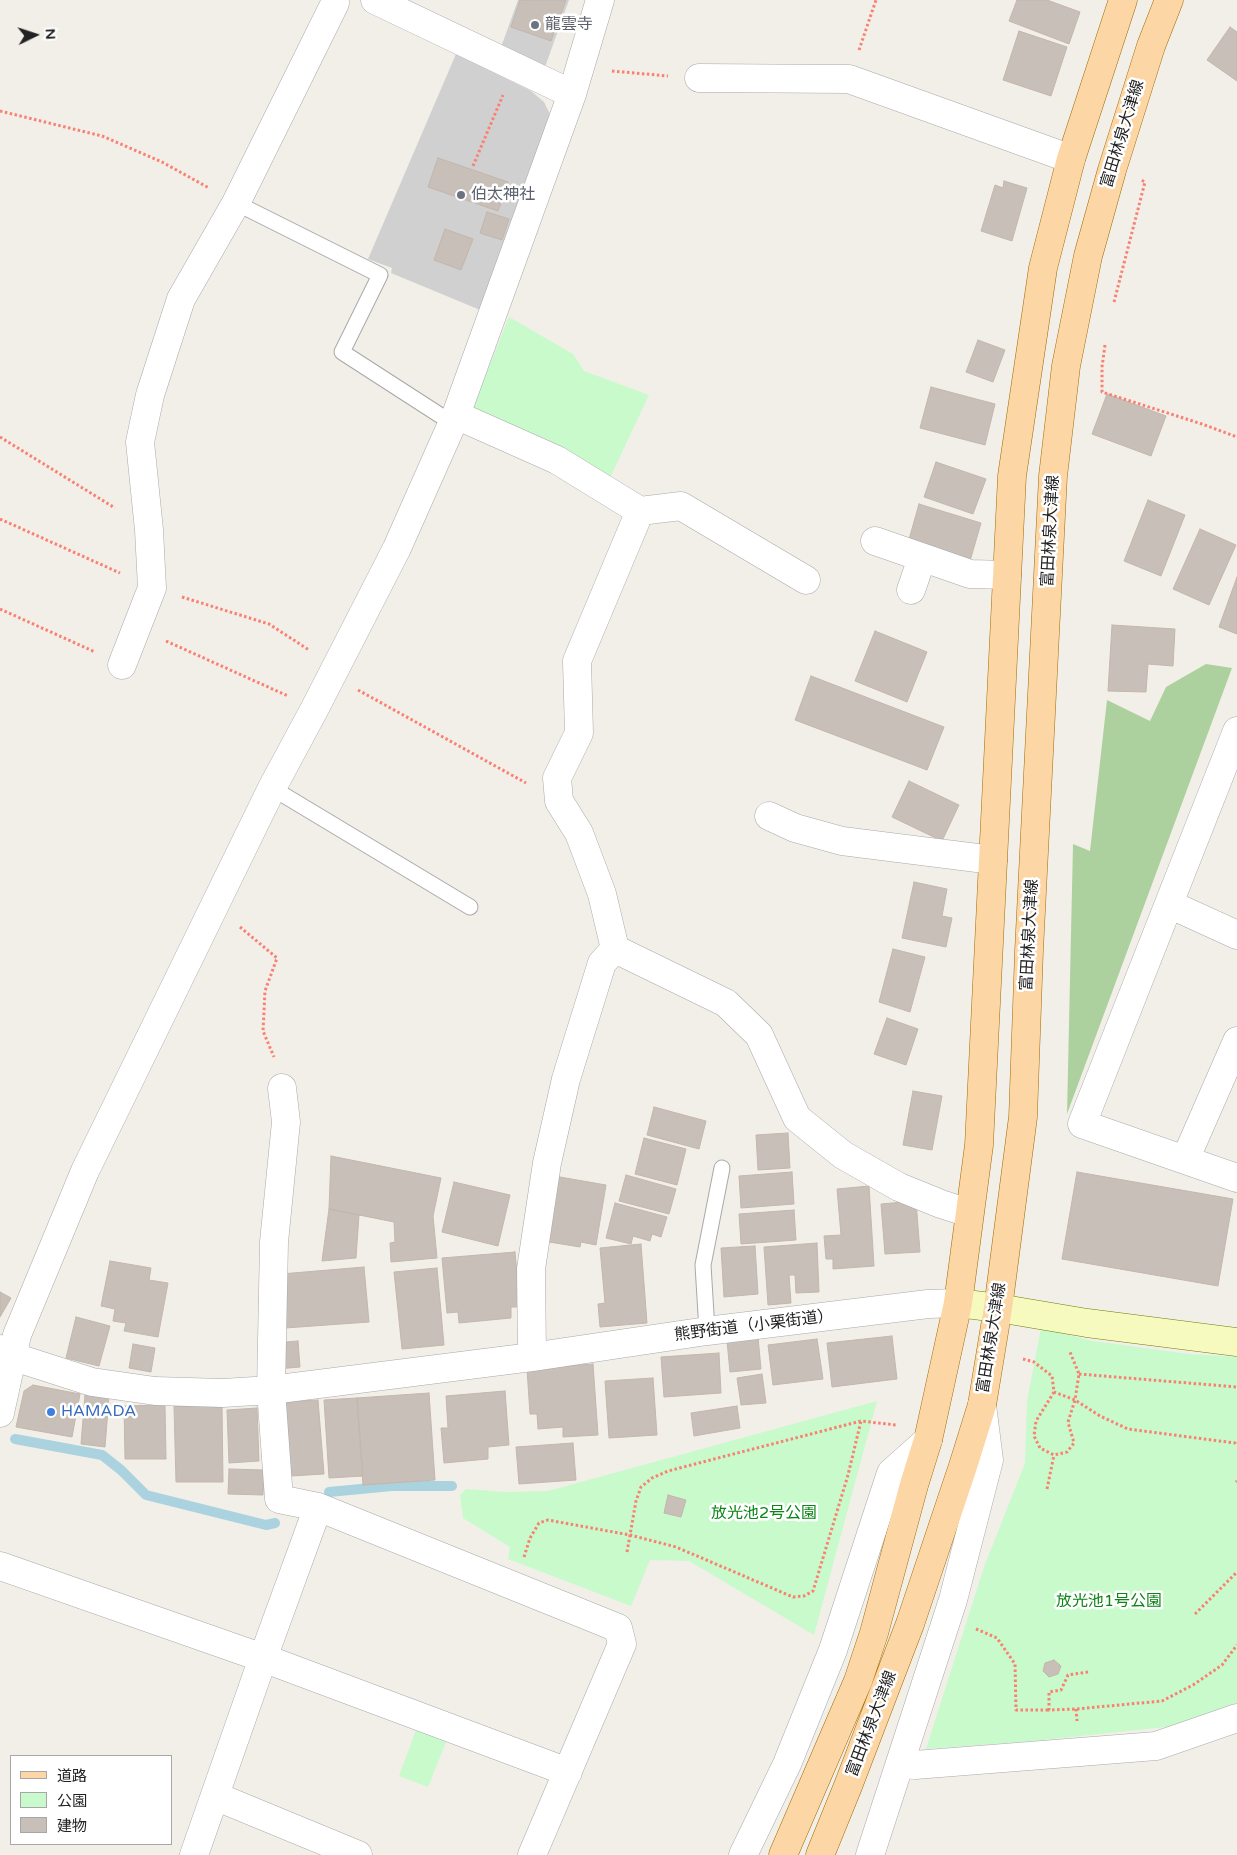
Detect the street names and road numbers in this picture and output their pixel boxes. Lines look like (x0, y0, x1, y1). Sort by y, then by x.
street label: 富田林泉大津線 (1097, 78, 1149, 190)
street label: 富田林泉大津線 (1038, 475, 1064, 587)
street label: 富田林泉大津線 (1017, 879, 1043, 991)
street label: 富田林泉大津線 (974, 1281, 1010, 1395)
street label: 熊野街道（小栗街道） (673, 1307, 835, 1345)
street label: 富田林泉大津線 (843, 1668, 901, 1780)

